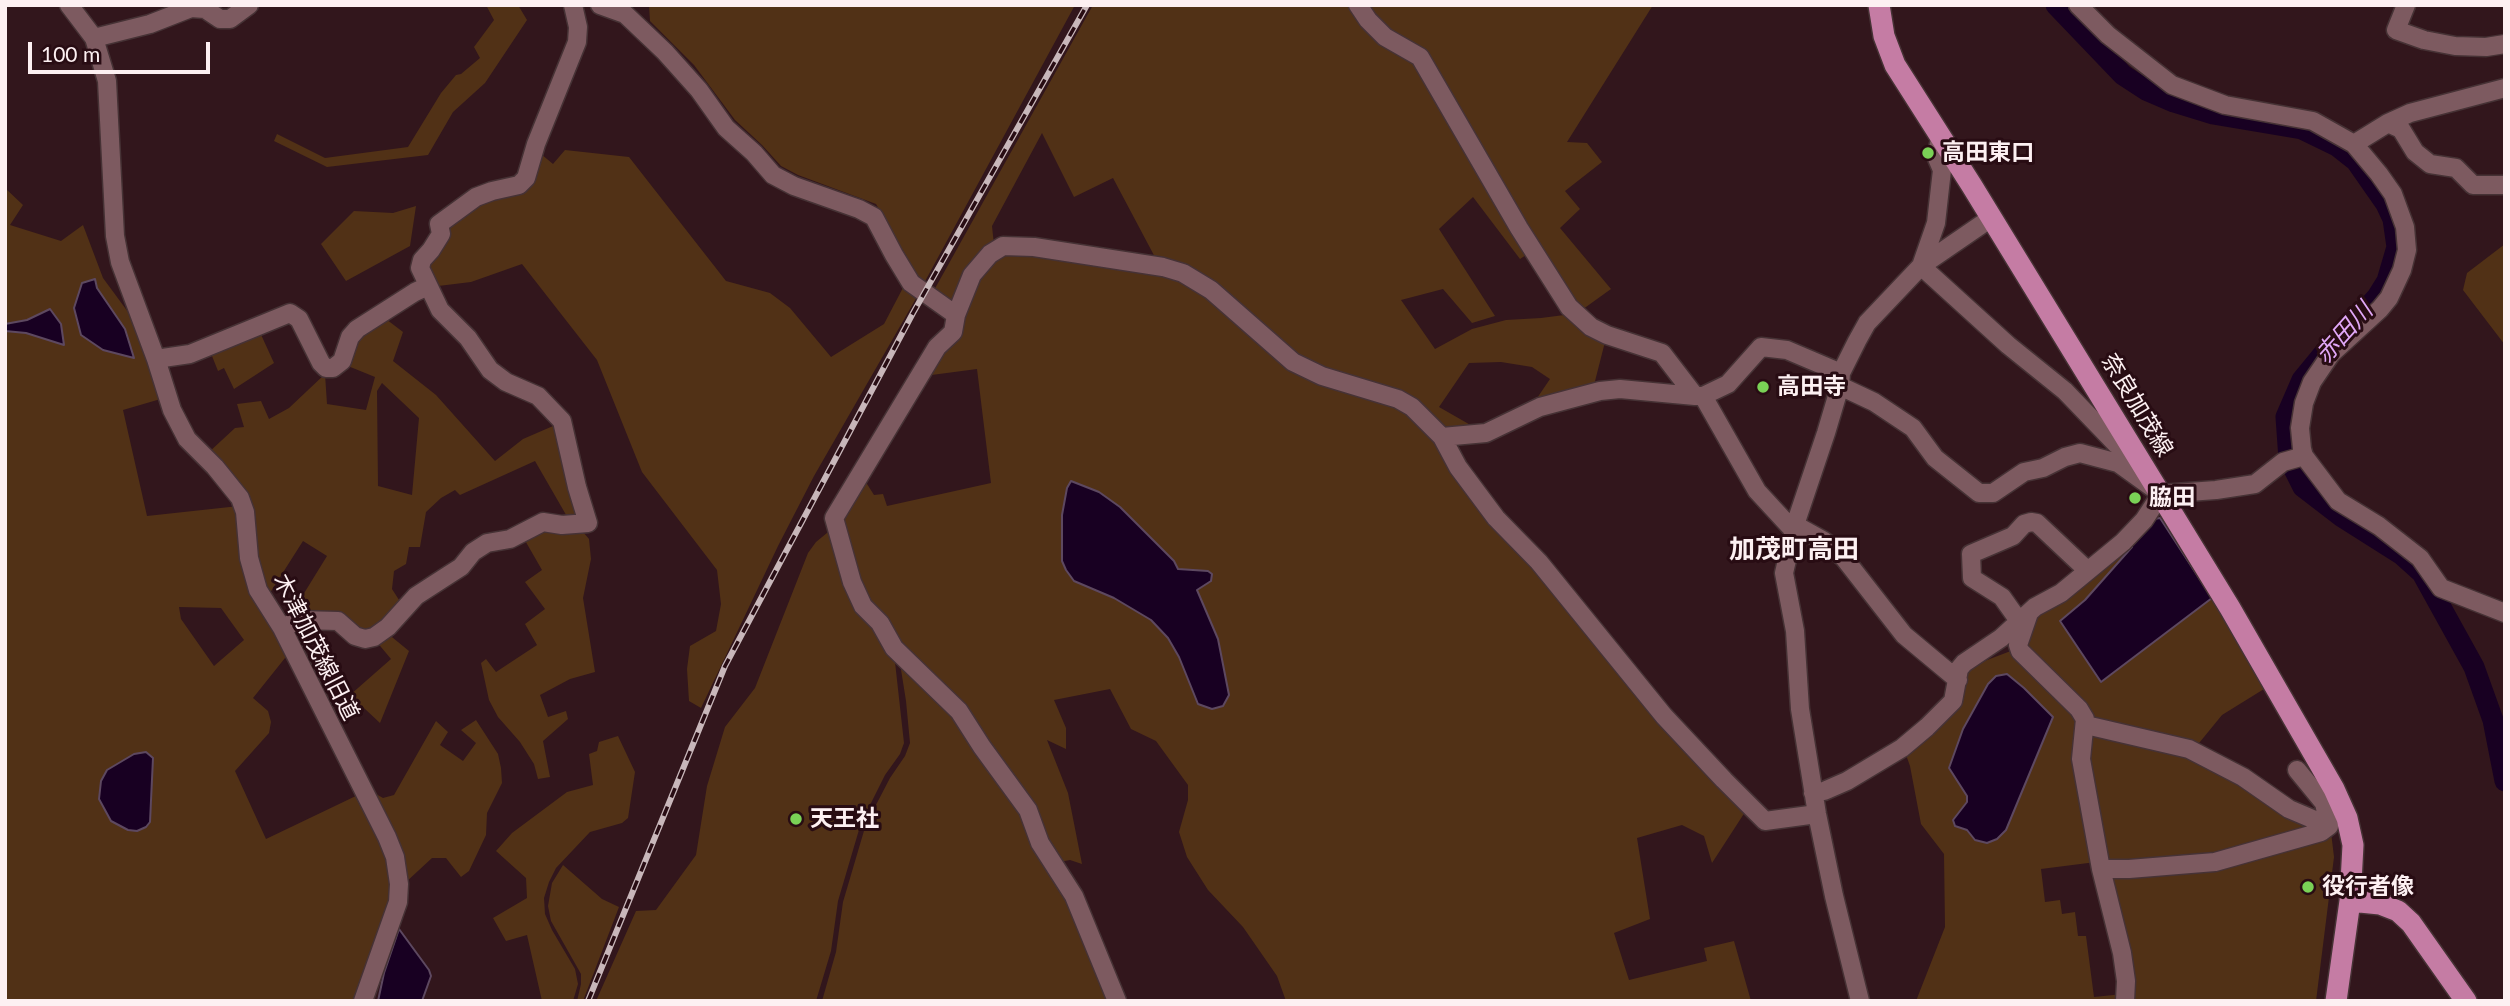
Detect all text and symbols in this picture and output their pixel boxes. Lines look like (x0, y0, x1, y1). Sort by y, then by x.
scale bar (32, 28, 214, 72)
text: 100 m (41, 41, 100, 66)
place label: 高田東口 (1942, 139, 2034, 167)
marker: 高田東口 (1920, 145, 1936, 161)
water label: 赤田川 (2309, 297, 2379, 369)
street label: 奈良加茂線 (2096, 349, 2178, 461)
place label: 高田寺 (1777, 373, 1846, 401)
marker: 高田寺 (1755, 379, 1771, 395)
place label: 脇田 (2149, 484, 2195, 512)
marker: 脇田 (2127, 490, 2143, 506)
district label: 加茂町高田 (1729, 534, 1859, 566)
street label: 木津加茂線旧道 (267, 569, 365, 725)
place label: 天王社 (810, 805, 879, 833)
marker: 天王社 (788, 811, 804, 827)
place label: 役行者像 (2322, 873, 2414, 901)
marker: 役行者像 (2300, 879, 2316, 895)

